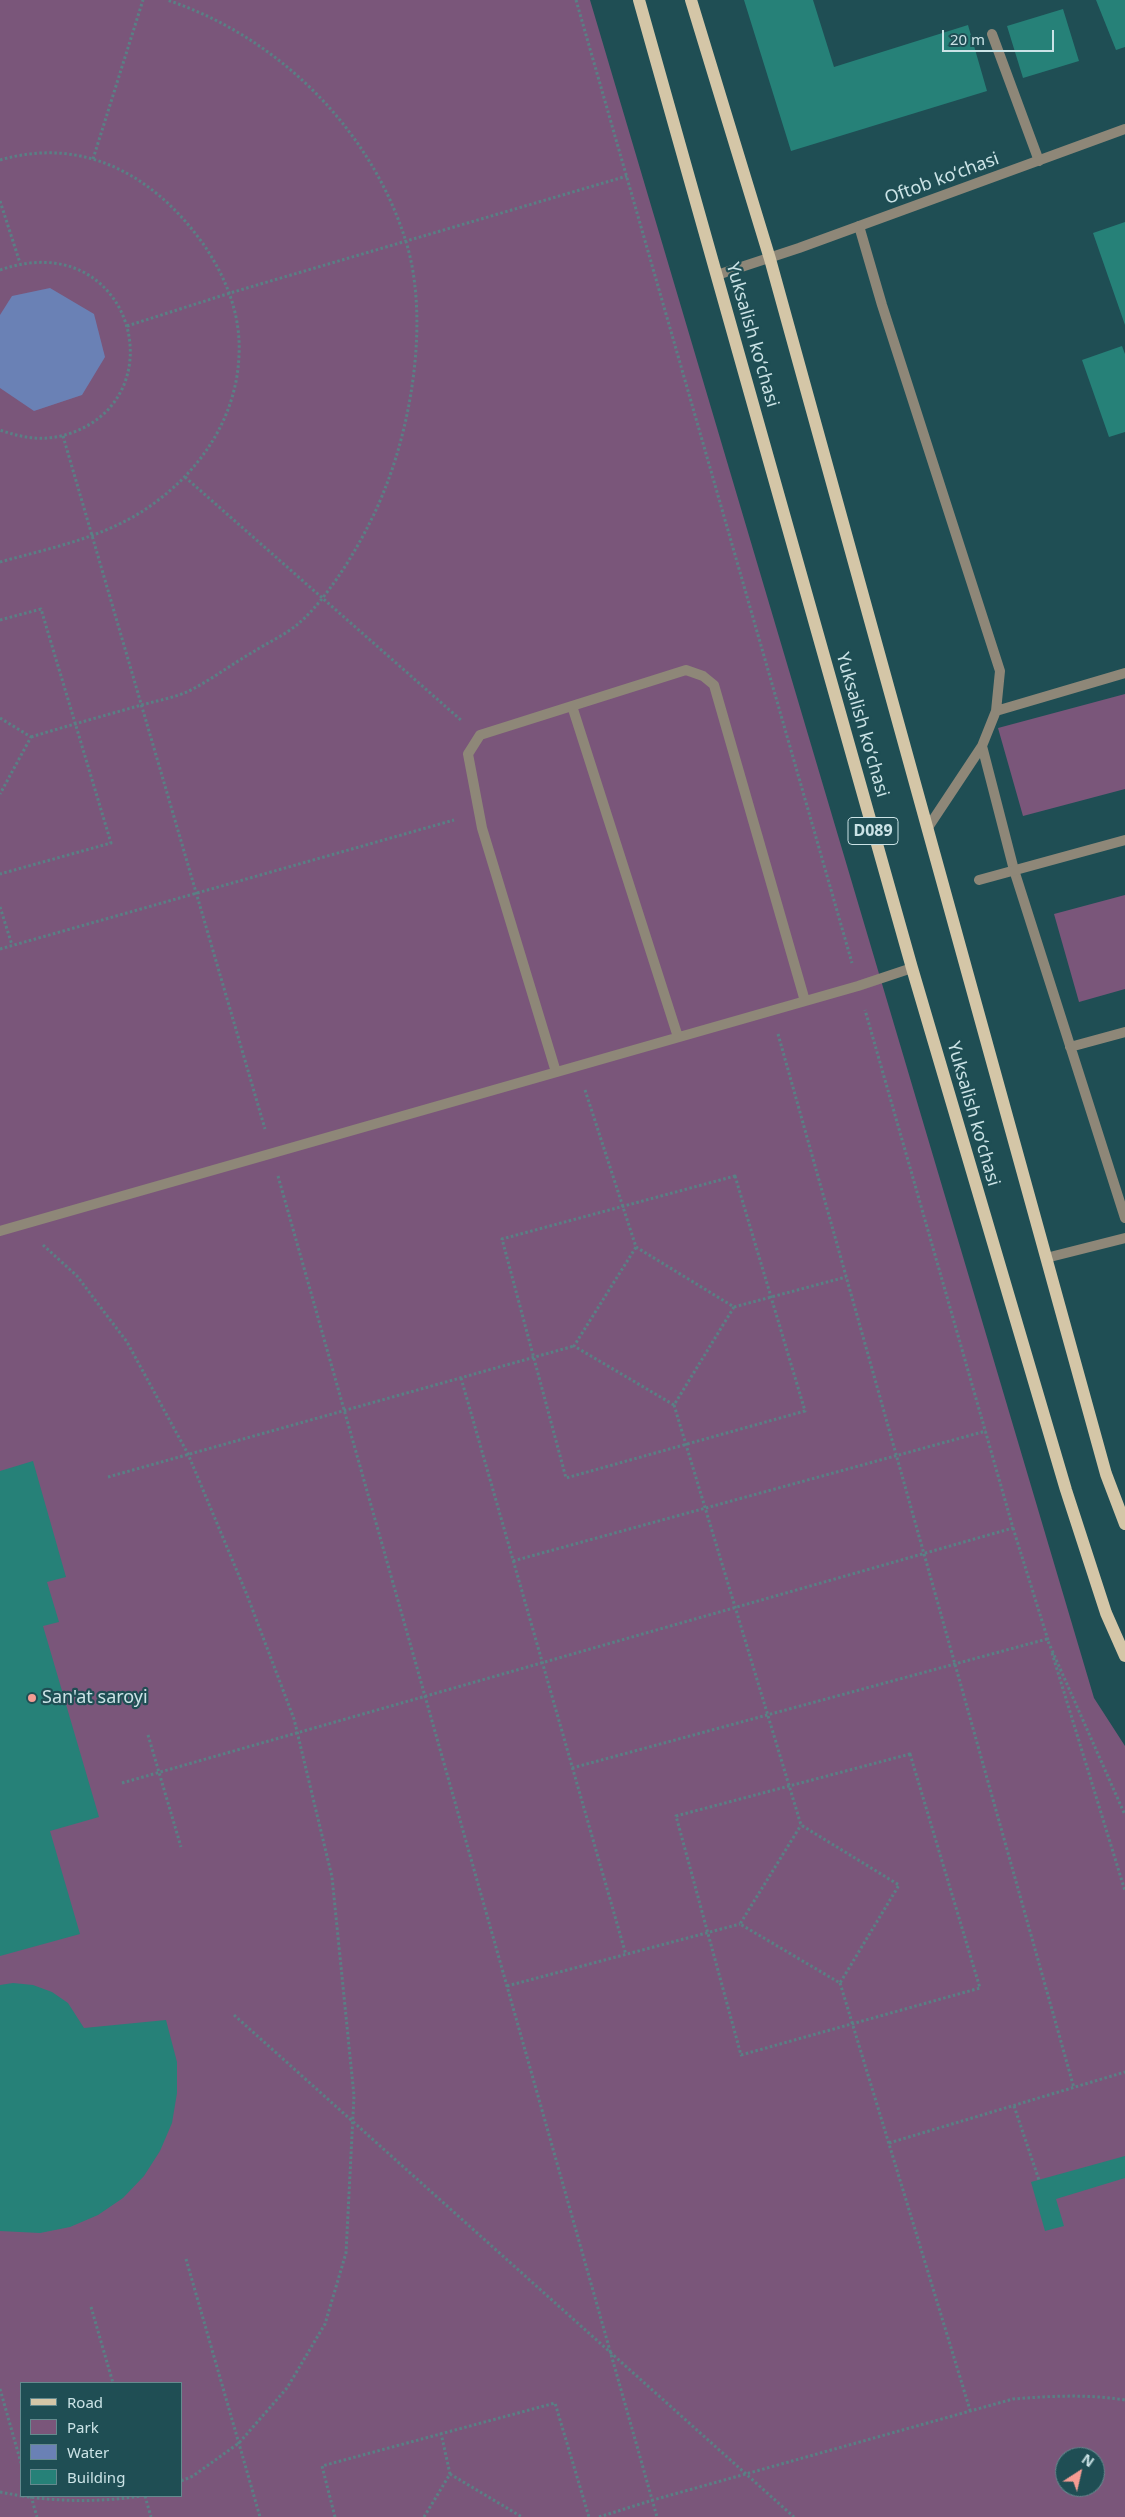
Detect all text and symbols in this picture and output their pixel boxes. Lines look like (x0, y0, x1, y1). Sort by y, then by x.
scale bar (945, 20, 1058, 52)
text: 20 m (950, 29, 985, 49)
street label: Oftob koʻchasi (882, 148, 1002, 210)
street label: Yuksalish koʻchasi (721, 260, 783, 410)
street label: Yuksalish koʻchasi (831, 650, 893, 800)
road number: D089 (848, 818, 898, 844)
street label: Yuksalish koʻchasi (942, 1039, 1004, 1189)
place label: San'at saroyi (42, 1687, 148, 1709)
marker: San'at saroyi (26, 1692, 38, 1704)
legend (20, 2382, 182, 2497)
text: Road (67, 2392, 103, 2412)
text: Park (67, 2417, 99, 2437)
text: Water (67, 2442, 109, 2462)
north arrow (1055, 2447, 1105, 2497)
text: N (1078, 2449, 1098, 2471)
text: Building (67, 2467, 125, 2487)

